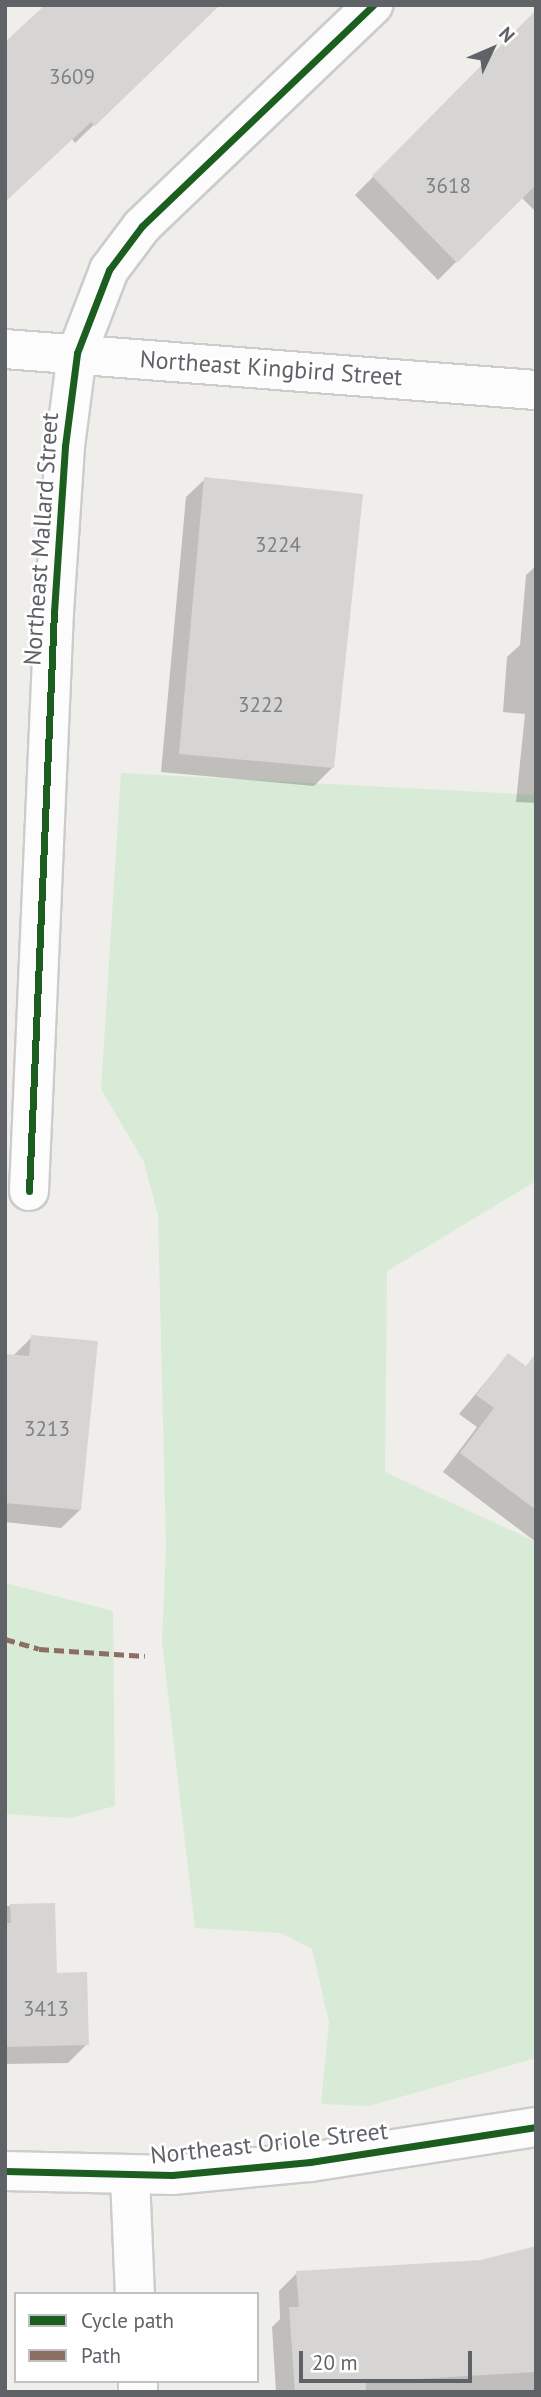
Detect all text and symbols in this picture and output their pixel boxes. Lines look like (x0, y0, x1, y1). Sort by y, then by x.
north arrow (457, 14, 527, 84)
text: N (494, 22, 520, 47)
house number: 3609 (49, 64, 95, 90)
house number: 3618 (425, 173, 471, 199)
street label: Northeast Kingbird Street (139, 344, 403, 392)
street label: Northeast Mallard Street (18, 412, 64, 666)
house number: 3224 (255, 532, 301, 558)
house number: 3222 (238, 692, 284, 718)
house number: 3213 (24, 1416, 70, 1442)
house number: 3413 (23, 1996, 69, 2022)
street label: Northeast Oriole Street (149, 2116, 389, 2170)
legend (14, 2292, 259, 2383)
text: Cycle path (81, 2307, 174, 2334)
scale bar (303, 2338, 476, 2382)
text: Path (81, 2342, 121, 2369)
text: 20 m (312, 2349, 358, 2376)

